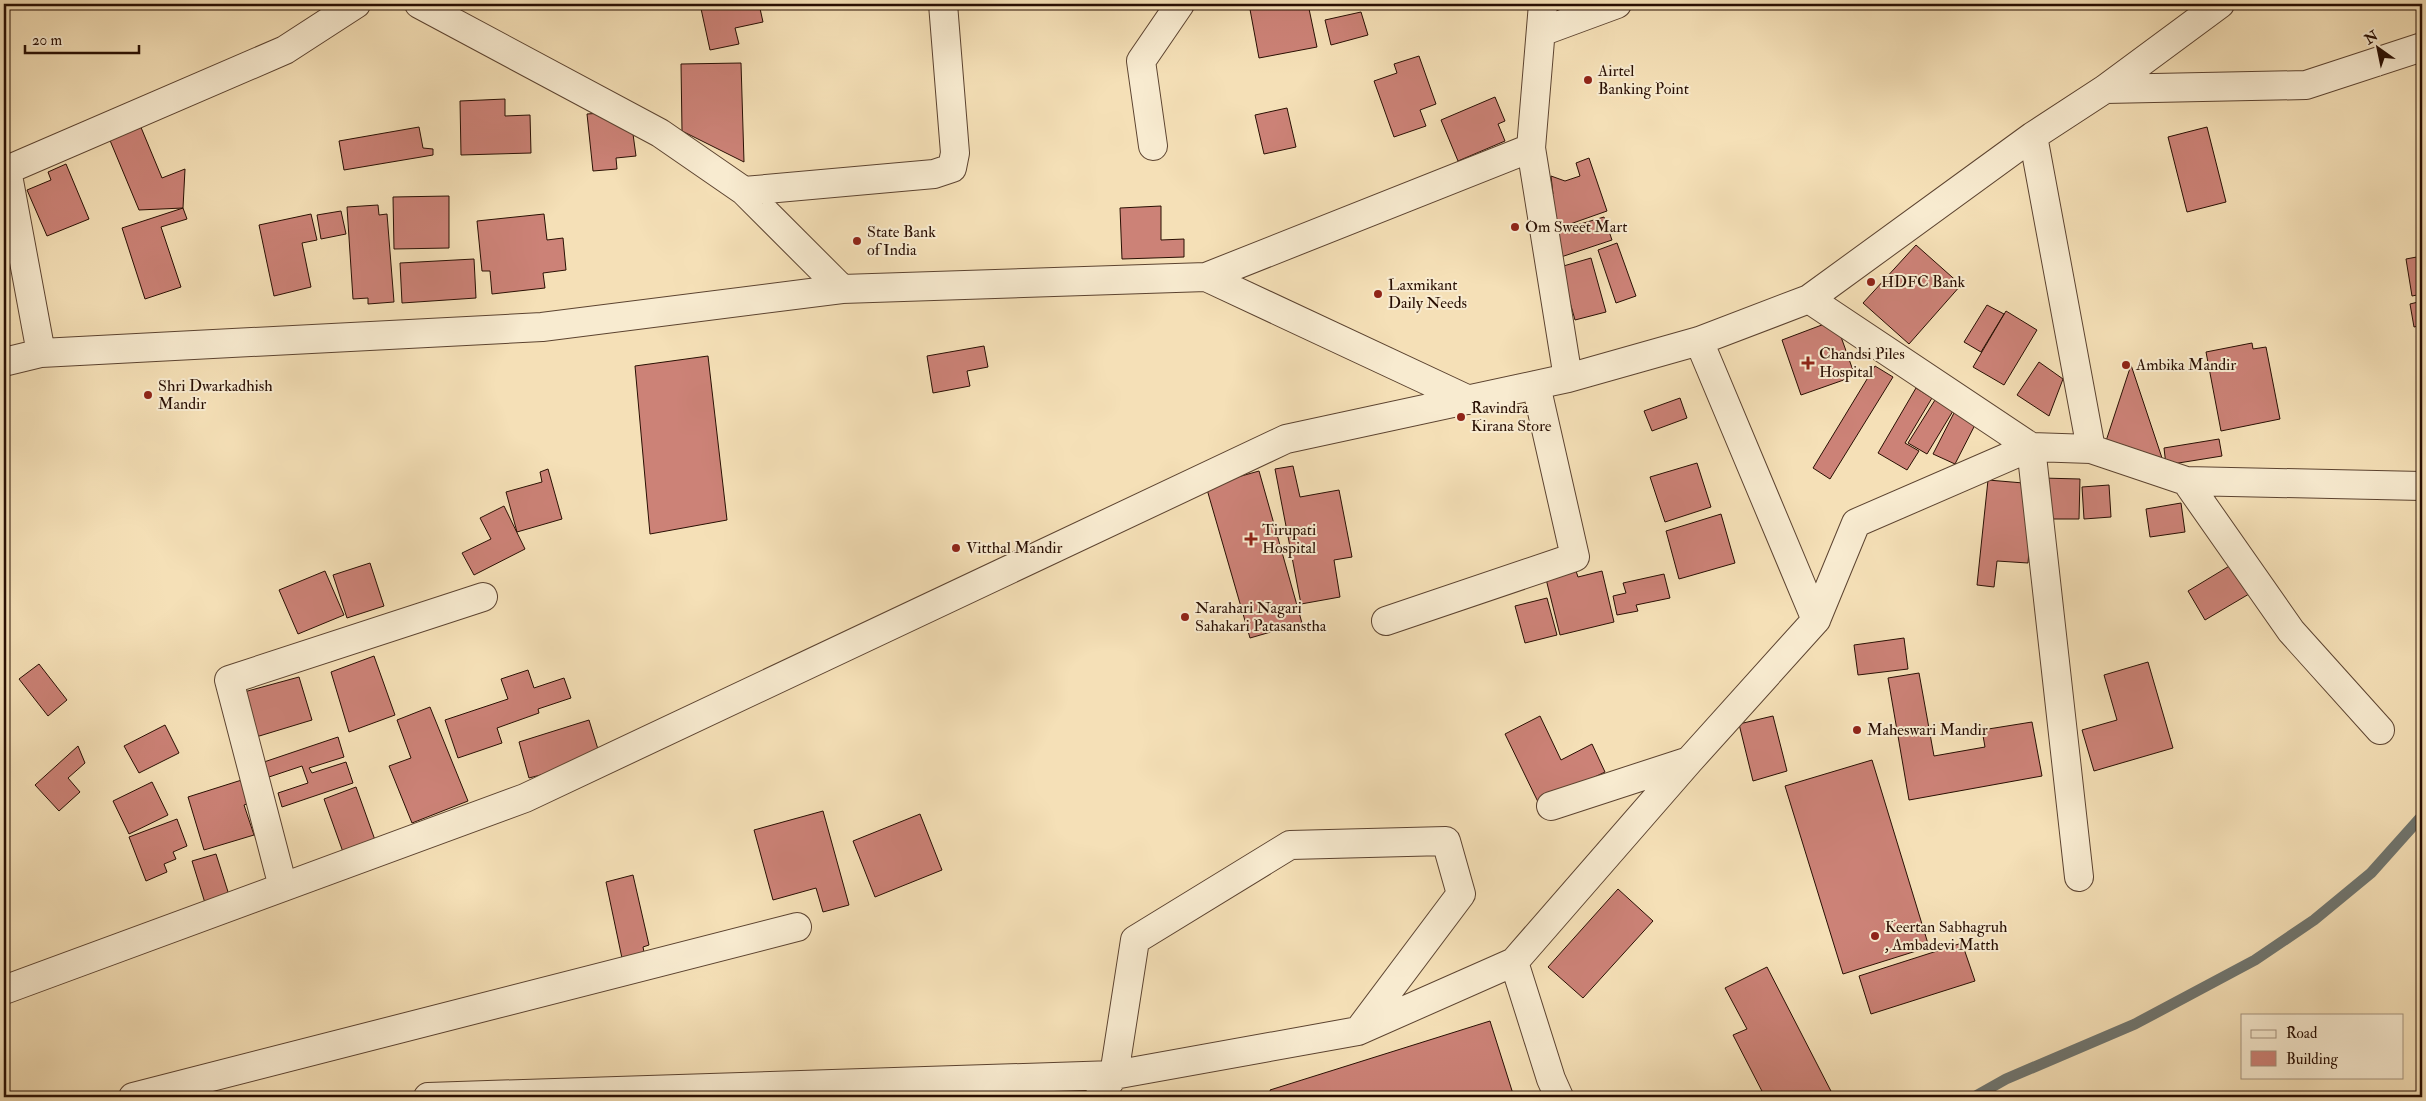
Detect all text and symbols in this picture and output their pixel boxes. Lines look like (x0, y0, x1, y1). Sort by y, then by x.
scale bar (25, 22, 139, 54)
north arrow (2354, 22, 2404, 72)
text: N (2360, 27, 2381, 49)
text: 20 m (32, 31, 62, 50)
place label: Airtel Banking Point (1597, 61, 1689, 99)
marker: Airtel Banking Point (1582, 74, 1594, 86)
place label: Om Sweet Mart (1525, 217, 1627, 237)
marker: Om Sweet Mart (1509, 221, 1521, 233)
place label: State Bank of India (867, 222, 936, 260)
marker: State Bank of India (851, 235, 863, 247)
place label: HDFC Bank (1881, 272, 1965, 292)
place label: Laxmikant Daily Needs (1388, 275, 1467, 313)
marker: HDFC Bank (1865, 276, 1877, 288)
marker: Laxmikant Daily Needs (1372, 288, 1384, 300)
place label: Chandsi Piles Hospital (1819, 344, 1905, 383)
place label: Ambika Mandir (2135, 355, 2236, 375)
marker: Chandsi Piles Hospital (1801, 356, 1815, 370)
marker: Ambika Mandir (2120, 359, 2132, 371)
place label: Shri Dwarkadhish Mandir (158, 376, 273, 414)
marker: Shri Dwarkadhish Mandir (142, 389, 154, 401)
place label: Ravindra Kirana Store (1471, 398, 1552, 436)
marker: Ravindra Kirana Store (1455, 411, 1467, 423)
place label: Tirupati Hospital (1262, 520, 1316, 559)
marker: Tirupati Hospital (1244, 532, 1258, 546)
place label: Vitthal Mandir (966, 538, 1063, 558)
marker: Vitthal Mandir (950, 542, 962, 554)
place label: Narahari Nagari Sahakari Patasanstha (1195, 598, 1327, 636)
marker: Narahari Nagari Sahakari Patasanstha (1179, 611, 1191, 623)
place label: Maheswari Mandir (1867, 720, 1988, 740)
marker: Maheswari Mandir (1851, 724, 1863, 736)
place label: Keertan Sabhagruh , Ambadevi Matth (1884, 917, 2008, 955)
marker: Keertan Sabhagruh , Ambadevi Matth (1869, 930, 1881, 942)
legend (2241, 1014, 2404, 1078)
text: Road (2286, 1024, 2318, 1043)
text: Building (2286, 1050, 2338, 1069)

